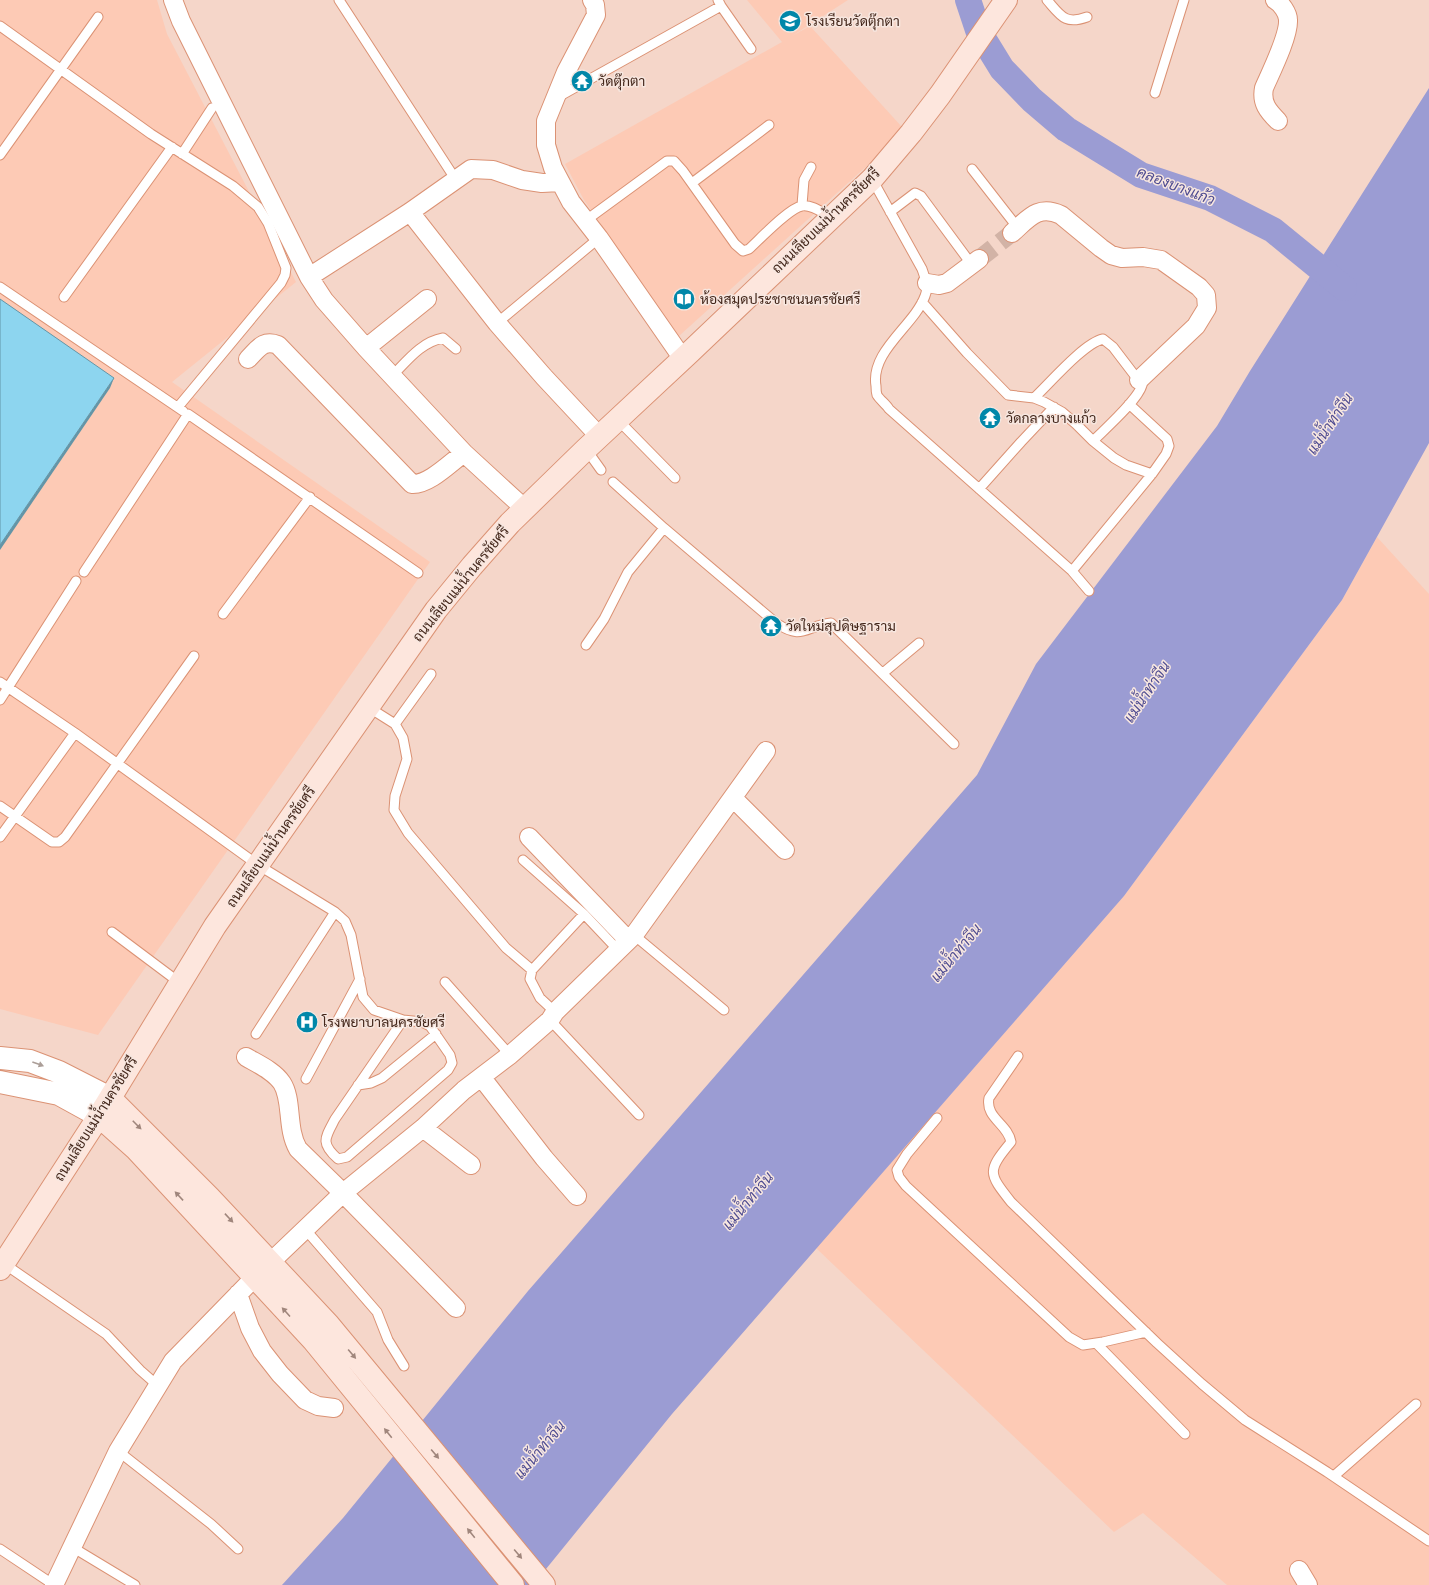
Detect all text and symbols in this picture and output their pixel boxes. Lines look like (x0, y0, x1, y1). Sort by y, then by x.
school or university icon: โรงเรียนวัดตุ๊กตา (777, 8, 803, 34)
place label: โรงเรียนวัดตุ๊กตา (805, 12, 900, 31)
temple icon: วัดตุ๊กตา (569, 68, 595, 94)
place label: วัดตุ๊กตา (598, 72, 645, 91)
street label: ถนนเลียบแม่น้ำนครชัยศรี (766, 162, 884, 278)
water label: คลองบางแก้ว (1134, 162, 1218, 210)
library icon: ห้องสมุดประชาชนนครชัยศรี (671, 286, 697, 312)
place label: ห้องสมุดประชาชนนครชัยศรี (700, 290, 861, 309)
water label: แม่น้ำท่าจีน (1300, 387, 1358, 459)
temple icon: วัดกลางบางแก้ว (977, 405, 1003, 431)
place label: วัดกลางบางแก้ว (1006, 409, 1096, 428)
street label: ถนนเลียบแม่น้ำนครชัยศรี (406, 520, 514, 646)
temple icon: วัดใหม่สุปดิษฐาราม (758, 613, 784, 639)
place label: วัดใหม่สุปดิษฐาราม (786, 617, 896, 636)
water label: แม่น้ำท่าจีน (1117, 655, 1175, 727)
street label: ถนนเลียบแม่น้ำนครชัยศรี (220, 781, 320, 911)
water label: แม่น้ำท่าจีน (924, 918, 986, 986)
hospital icon: โรงพยาบาลนครชัยศรี (294, 1009, 320, 1035)
place label: โรงพยาบาลนครชัยศรี (321, 1013, 445, 1032)
street label: ถนนเลียบแม่น้ำนครชัยศรี (47, 1051, 142, 1185)
one-way arrow (33, 1062, 45, 1068)
one-way arrow (132, 1120, 142, 1130)
water label: แม่น้ำท่าจีน (716, 1166, 778, 1234)
one-way arrow (175, 1191, 184, 1200)
one-way arrow (224, 1213, 233, 1223)
one-way arrow (282, 1306, 291, 1317)
one-way arrow (348, 1348, 357, 1359)
water label: แม่น้ำท่าจีน (508, 1415, 570, 1483)
one-way arrow (384, 1427, 393, 1438)
one-way arrow (431, 1449, 440, 1459)
one-way arrow (466, 1528, 475, 1539)
one-way arrow (514, 1549, 523, 1560)

